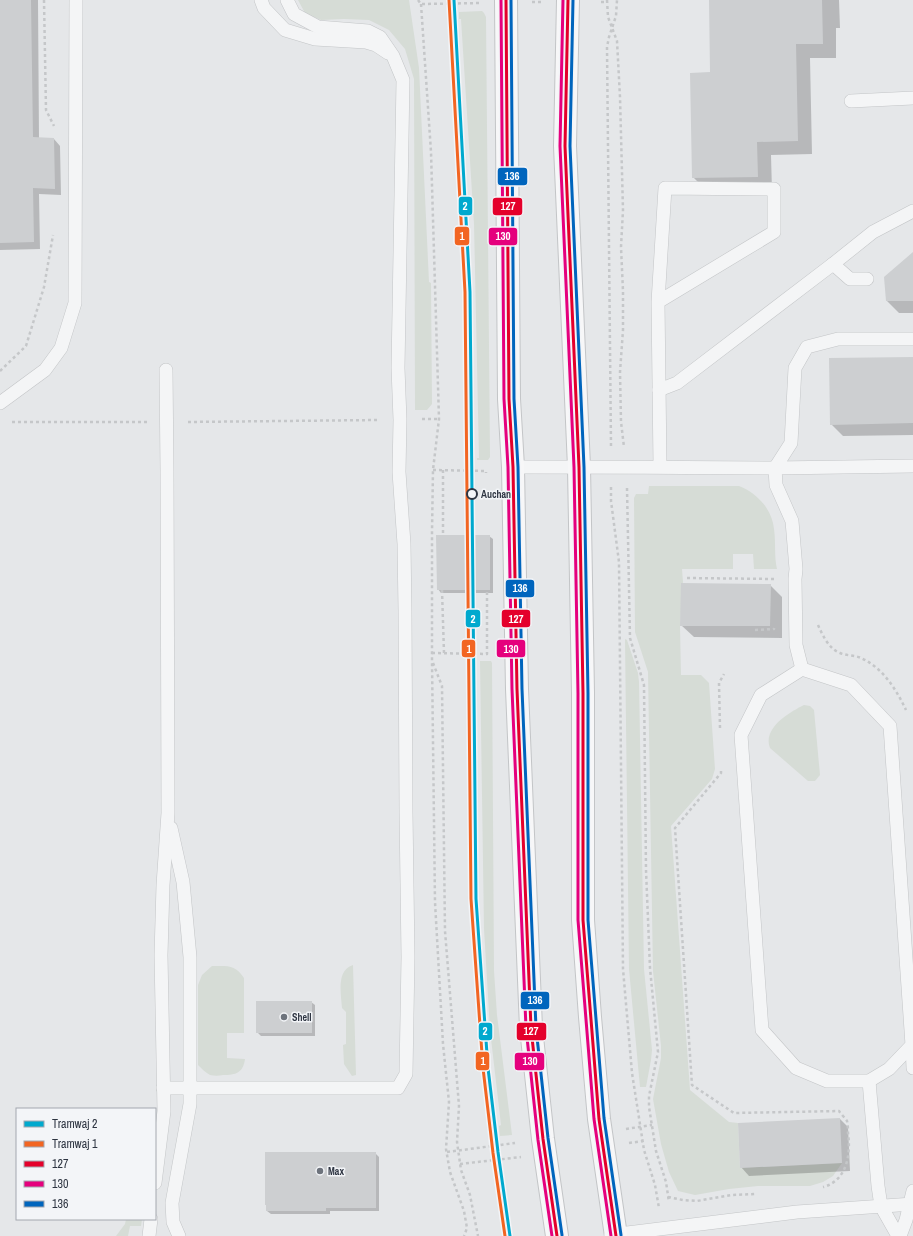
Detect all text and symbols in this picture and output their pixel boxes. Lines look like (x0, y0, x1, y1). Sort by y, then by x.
line badge: 136 (497, 167, 528, 186)
text: 136 (504, 169, 520, 183)
line badge: 2 (458, 196, 473, 216)
line badge: 127 (492, 197, 523, 216)
text: 2 (462, 199, 468, 213)
text: 127 (500, 199, 516, 213)
line badge: 1 (454, 226, 470, 246)
line badge: 130 (488, 227, 518, 246)
text: 1 (459, 229, 465, 243)
text: 130 (495, 229, 511, 243)
marker: Auchan (466, 488, 478, 500)
place label: Auchan (481, 488, 511, 501)
line badge: 136 (505, 579, 535, 598)
text: 136 (512, 581, 528, 595)
line badge: 2 (465, 609, 481, 628)
line badge: 127 (501, 609, 531, 628)
text: 2 (470, 612, 476, 626)
text: 127 (508, 612, 524, 626)
line badge: 1 (461, 639, 476, 658)
line badge: 130 (496, 639, 526, 658)
text: 1 (466, 642, 472, 656)
text: 130 (503, 642, 519, 656)
line badge: 136 (520, 991, 550, 1010)
text: 136 (527, 993, 543, 1007)
place label: Shell (292, 1011, 312, 1024)
marker: Shell (279, 1012, 289, 1022)
line badge: 2 (478, 1022, 493, 1041)
line badge: 127 (516, 1022, 547, 1041)
text: 2 (482, 1024, 488, 1038)
text: 127 (523, 1024, 539, 1038)
line badge: 1 (475, 1051, 490, 1071)
line badge: 130 (514, 1052, 545, 1071)
text: 1 (480, 1054, 486, 1068)
text: 130 (522, 1054, 538, 1068)
legend (16, 1108, 156, 1220)
text: Tramwaj 2 (52, 1116, 98, 1132)
text: Tramwaj 1 (52, 1136, 98, 1152)
text: 127 (52, 1156, 69, 1172)
place label: Max (328, 1165, 344, 1178)
marker: Max (315, 1166, 325, 1176)
text: 130 (52, 1176, 68, 1192)
text: 136 (52, 1196, 68, 1212)

